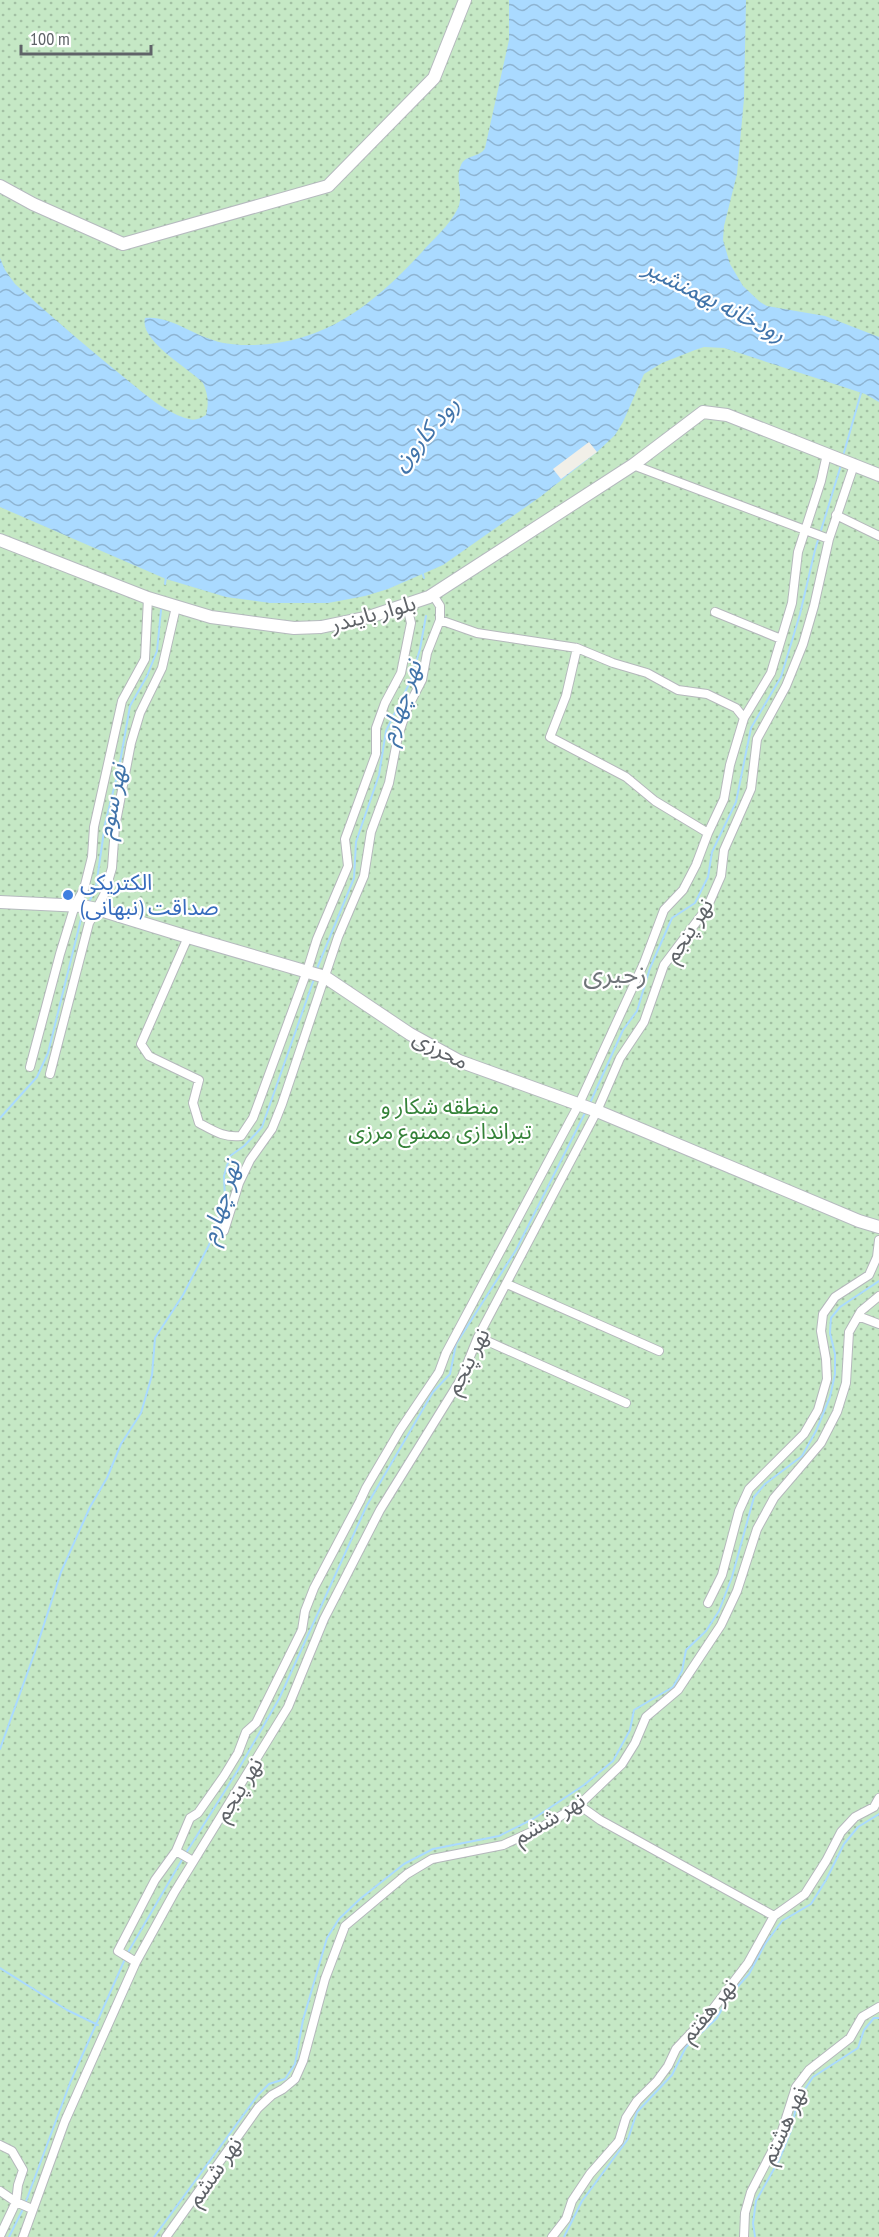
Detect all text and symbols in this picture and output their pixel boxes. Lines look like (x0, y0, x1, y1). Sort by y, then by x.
scale bar (21, 18, 152, 56)
text: 100 m (30, 27, 70, 50)
water label: رودخانه بهمنشیر (637, 250, 791, 349)
water label: رود کارون (384, 389, 466, 477)
street label: بلوار بایندر (326, 588, 419, 638)
water label: نهر چهارم (371, 655, 432, 750)
water label: نهر سوم (88, 759, 137, 842)
place label: الکتریکی صداقت (نبهانی) (80, 868, 219, 921)
marker: الکتریکی صداقت (نبهانی) (61, 888, 75, 902)
street label: نهر پنجم (657, 893, 722, 969)
district label: زحیری (583, 957, 647, 990)
street label: محرزی (408, 1023, 474, 1075)
park label: منطقه شکار و تیراندازی ممنوع مرزی (348, 1092, 532, 1148)
water label: نهر چهارم (192, 1155, 251, 1249)
street label: نهر پنجم (438, 1323, 498, 1400)
street label: نهر پنجم (207, 1751, 271, 1828)
street label: نهر ششم (508, 1786, 592, 1853)
street label: نهر هفتم (673, 1972, 745, 2049)
street label: نهر هشتم (753, 2082, 815, 2170)
street label: نهر ششم (180, 2131, 251, 2213)

